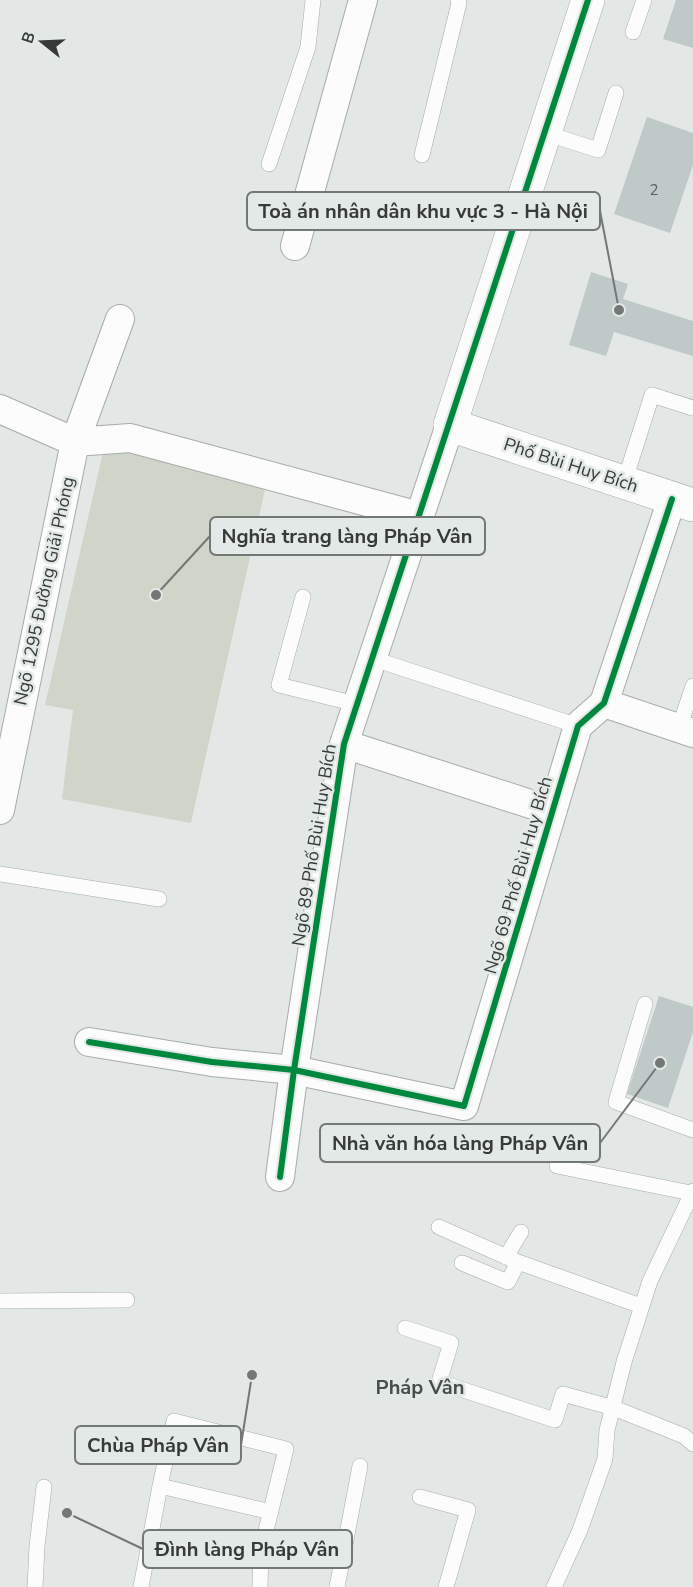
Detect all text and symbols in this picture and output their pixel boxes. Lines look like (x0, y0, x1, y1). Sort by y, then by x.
north arrow (12, 12, 72, 72)
text: B (17, 29, 41, 46)
house number: 2 (649, 180, 659, 200)
callout: Toà án nhân dân khu vực 3 - Hà Nội (247, 192, 600, 230)
text: Toà án nhân dân khu vực 3 - Hà Nội (258, 198, 588, 225)
street label: Phố Bùi Huy Bích (501, 432, 641, 498)
street label: Ngõ 1295 Đường Giải Phóng (8, 474, 80, 708)
callout: Nghĩa trang làng Pháp Vân (210, 517, 485, 555)
text: Nghĩa trang làng Pháp Vân (222, 523, 473, 550)
street label: Ngõ 89 Phố Bùi Huy Bích (286, 742, 342, 948)
street label: Ngõ 69 Phố Bùi Huy Bích (478, 773, 558, 977)
callout: Nhà văn hóa làng Pháp Vân (320, 1124, 600, 1162)
text: Nhà văn hóa làng Pháp Vân (332, 1130, 588, 1157)
district label: Pháp Vân (376, 1374, 464, 1401)
callout: Chùa Pháp Vân (75, 1426, 241, 1464)
text: Chùa Pháp Vân (87, 1432, 229, 1459)
callout: Đình làng Pháp Vân (143, 1530, 352, 1568)
text: Đình làng Pháp Vân (154, 1536, 339, 1563)

